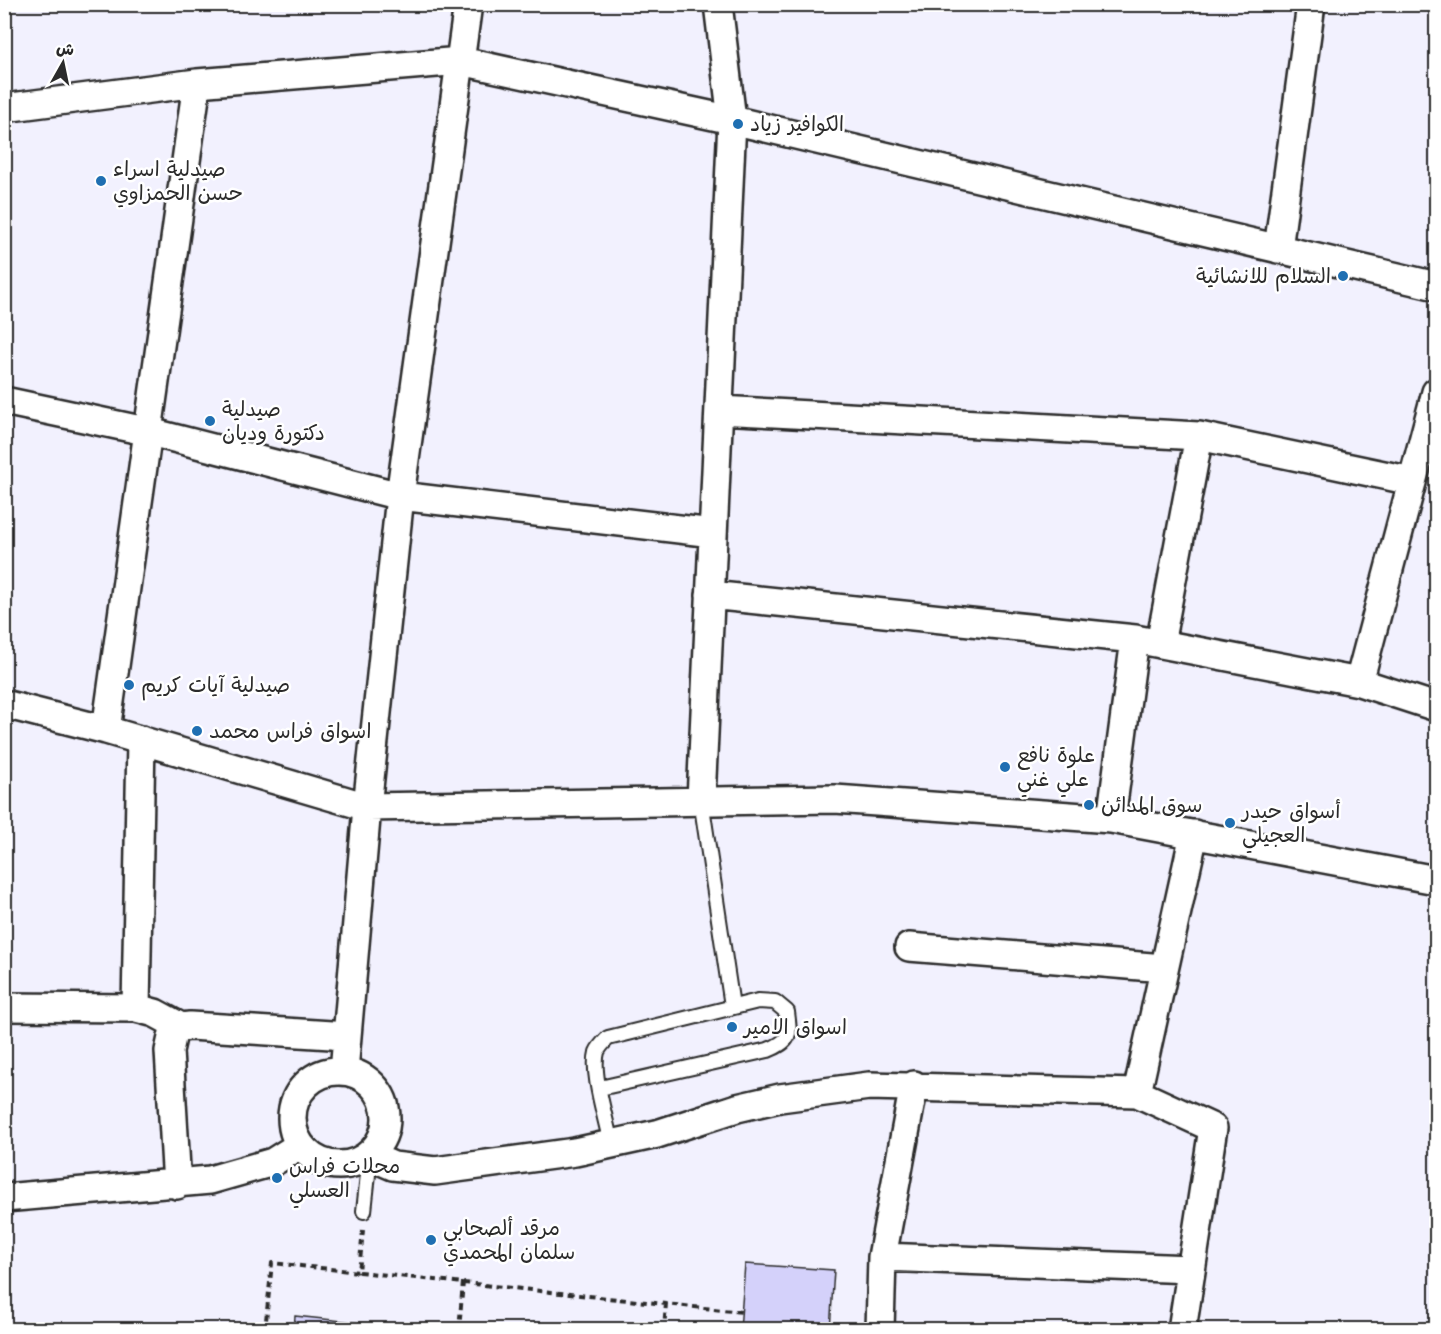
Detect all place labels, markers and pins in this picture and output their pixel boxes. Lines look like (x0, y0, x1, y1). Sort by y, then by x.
place label: الكوافير زياد (750, 112, 844, 137)
marker: الكوافير زياد (731, 117, 745, 131)
place label: صيدلية اسراء حسن الحمزاوي (113, 157, 243, 208)
marker: صيدلية اسراء حسن الحمزاوي (94, 174, 108, 188)
place label: السلام للانشائية (1196, 264, 1331, 292)
marker: السلام للانشائية (1336, 269, 1350, 283)
place label: صيدلية دكتورة وديان (222, 397, 325, 446)
marker: صيدلية دكتورة وديان (203, 414, 217, 428)
place label: صيدلية آيات كريم (141, 673, 290, 701)
marker: صيدلية آيات كريم (122, 678, 136, 692)
place label: اسواق فراس محمد (209, 719, 372, 744)
marker: اسواق فراس محمد (190, 724, 204, 738)
place label: علوة نافع علي غني (1017, 743, 1095, 798)
marker: علوة نافع علي غني (998, 760, 1012, 774)
place label: سوق المدائن (1101, 793, 1202, 818)
marker: سوق المدائن (1082, 798, 1096, 812)
place label: أسواق حيدر العجيلي (1240, 799, 1340, 854)
marker: أسواق حيدر العجيلي (1223, 816, 1237, 830)
place label: اسواق الامير (742, 1015, 847, 1040)
marker: اسواق الامير (725, 1020, 739, 1034)
place label: محلات فراس العسلي (289, 1154, 400, 1209)
marker: محلات فراس العسلي (270, 1171, 284, 1185)
place label: مرقد ألصحابي سلمان المحمدي (443, 1216, 575, 1267)
marker: مرقد ألصحابي سلمان المحمدي (424, 1233, 438, 1247)

